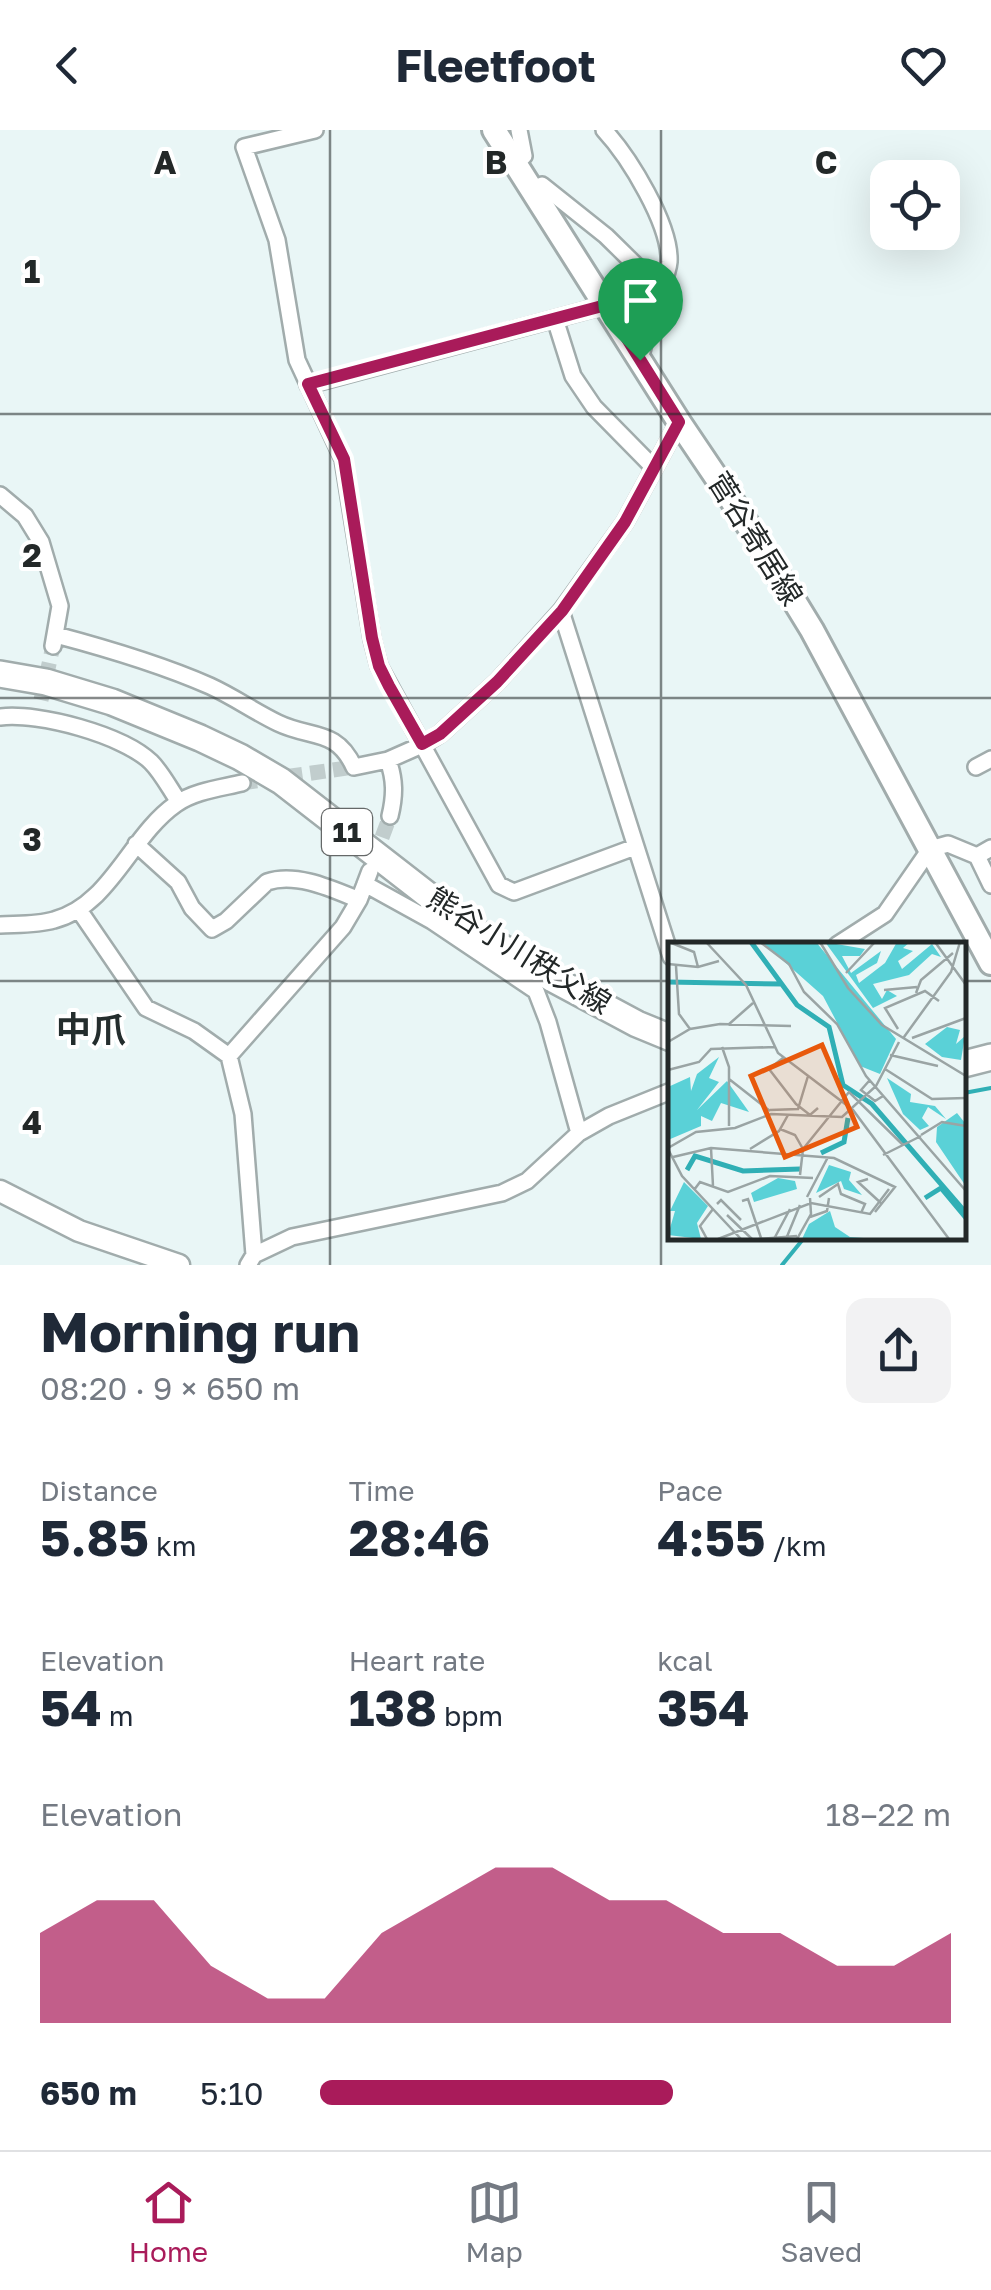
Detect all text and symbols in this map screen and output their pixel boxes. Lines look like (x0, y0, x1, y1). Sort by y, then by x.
icon: back (40, 38, 95, 93)
text: Fleetfoot (395, 38, 596, 92)
icon: heart (896, 38, 951, 93)
text: A (154, 143, 177, 181)
text: B (485, 143, 507, 181)
text: C (815, 143, 837, 181)
map controls (870, 160, 960, 250)
button: locate (870, 160, 960, 250)
text: 1 (24, 252, 40, 290)
pin (598, 258, 683, 361)
icon: arrive (613, 273, 668, 328)
street label: 菅谷寄居線 (701, 465, 811, 612)
text: 2 (22, 536, 42, 574)
road number: 11 (322, 809, 372, 855)
text: 3 (22, 820, 42, 858)
street label: 熊谷小川秩父線 (421, 879, 618, 1021)
inset map (668, 942, 966, 1240)
district label: 中爪 (56, 1008, 126, 1050)
text: 4 (22, 1103, 42, 1141)
text: Morning run (40, 1298, 360, 1364)
button: share (846, 1298, 951, 1403)
text: 08:20 · 9 × 650 m (40, 1369, 300, 1407)
text: Distance (40, 1474, 158, 1507)
text: Time (349, 1474, 415, 1507)
text: Pace (657, 1474, 723, 1507)
text: 5.85 (40, 1507, 149, 1567)
text: 28:46 (349, 1507, 490, 1567)
text: 4:55 (657, 1507, 766, 1567)
text: km (149, 1529, 197, 1562)
text: /km (766, 1529, 827, 1562)
text: Elevation (40, 1644, 165, 1677)
text: Heart rate (349, 1644, 485, 1677)
text: kcal (657, 1644, 713, 1677)
text: 54 (40, 1677, 102, 1737)
text: 138 (349, 1677, 437, 1737)
text: 354 (657, 1677, 750, 1737)
text: m (102, 1699, 134, 1732)
text: bpm (437, 1699, 503, 1732)
text: Elevation (40, 1795, 182, 1833)
text: 18–22 m (826, 1795, 951, 1833)
text: 650 m (40, 2074, 137, 2112)
text: 5:10 (200, 2074, 264, 2112)
tab: Home (129, 2175, 208, 2268)
tab: Map (466, 2175, 523, 2268)
tab: Saved (780, 2175, 862, 2268)

